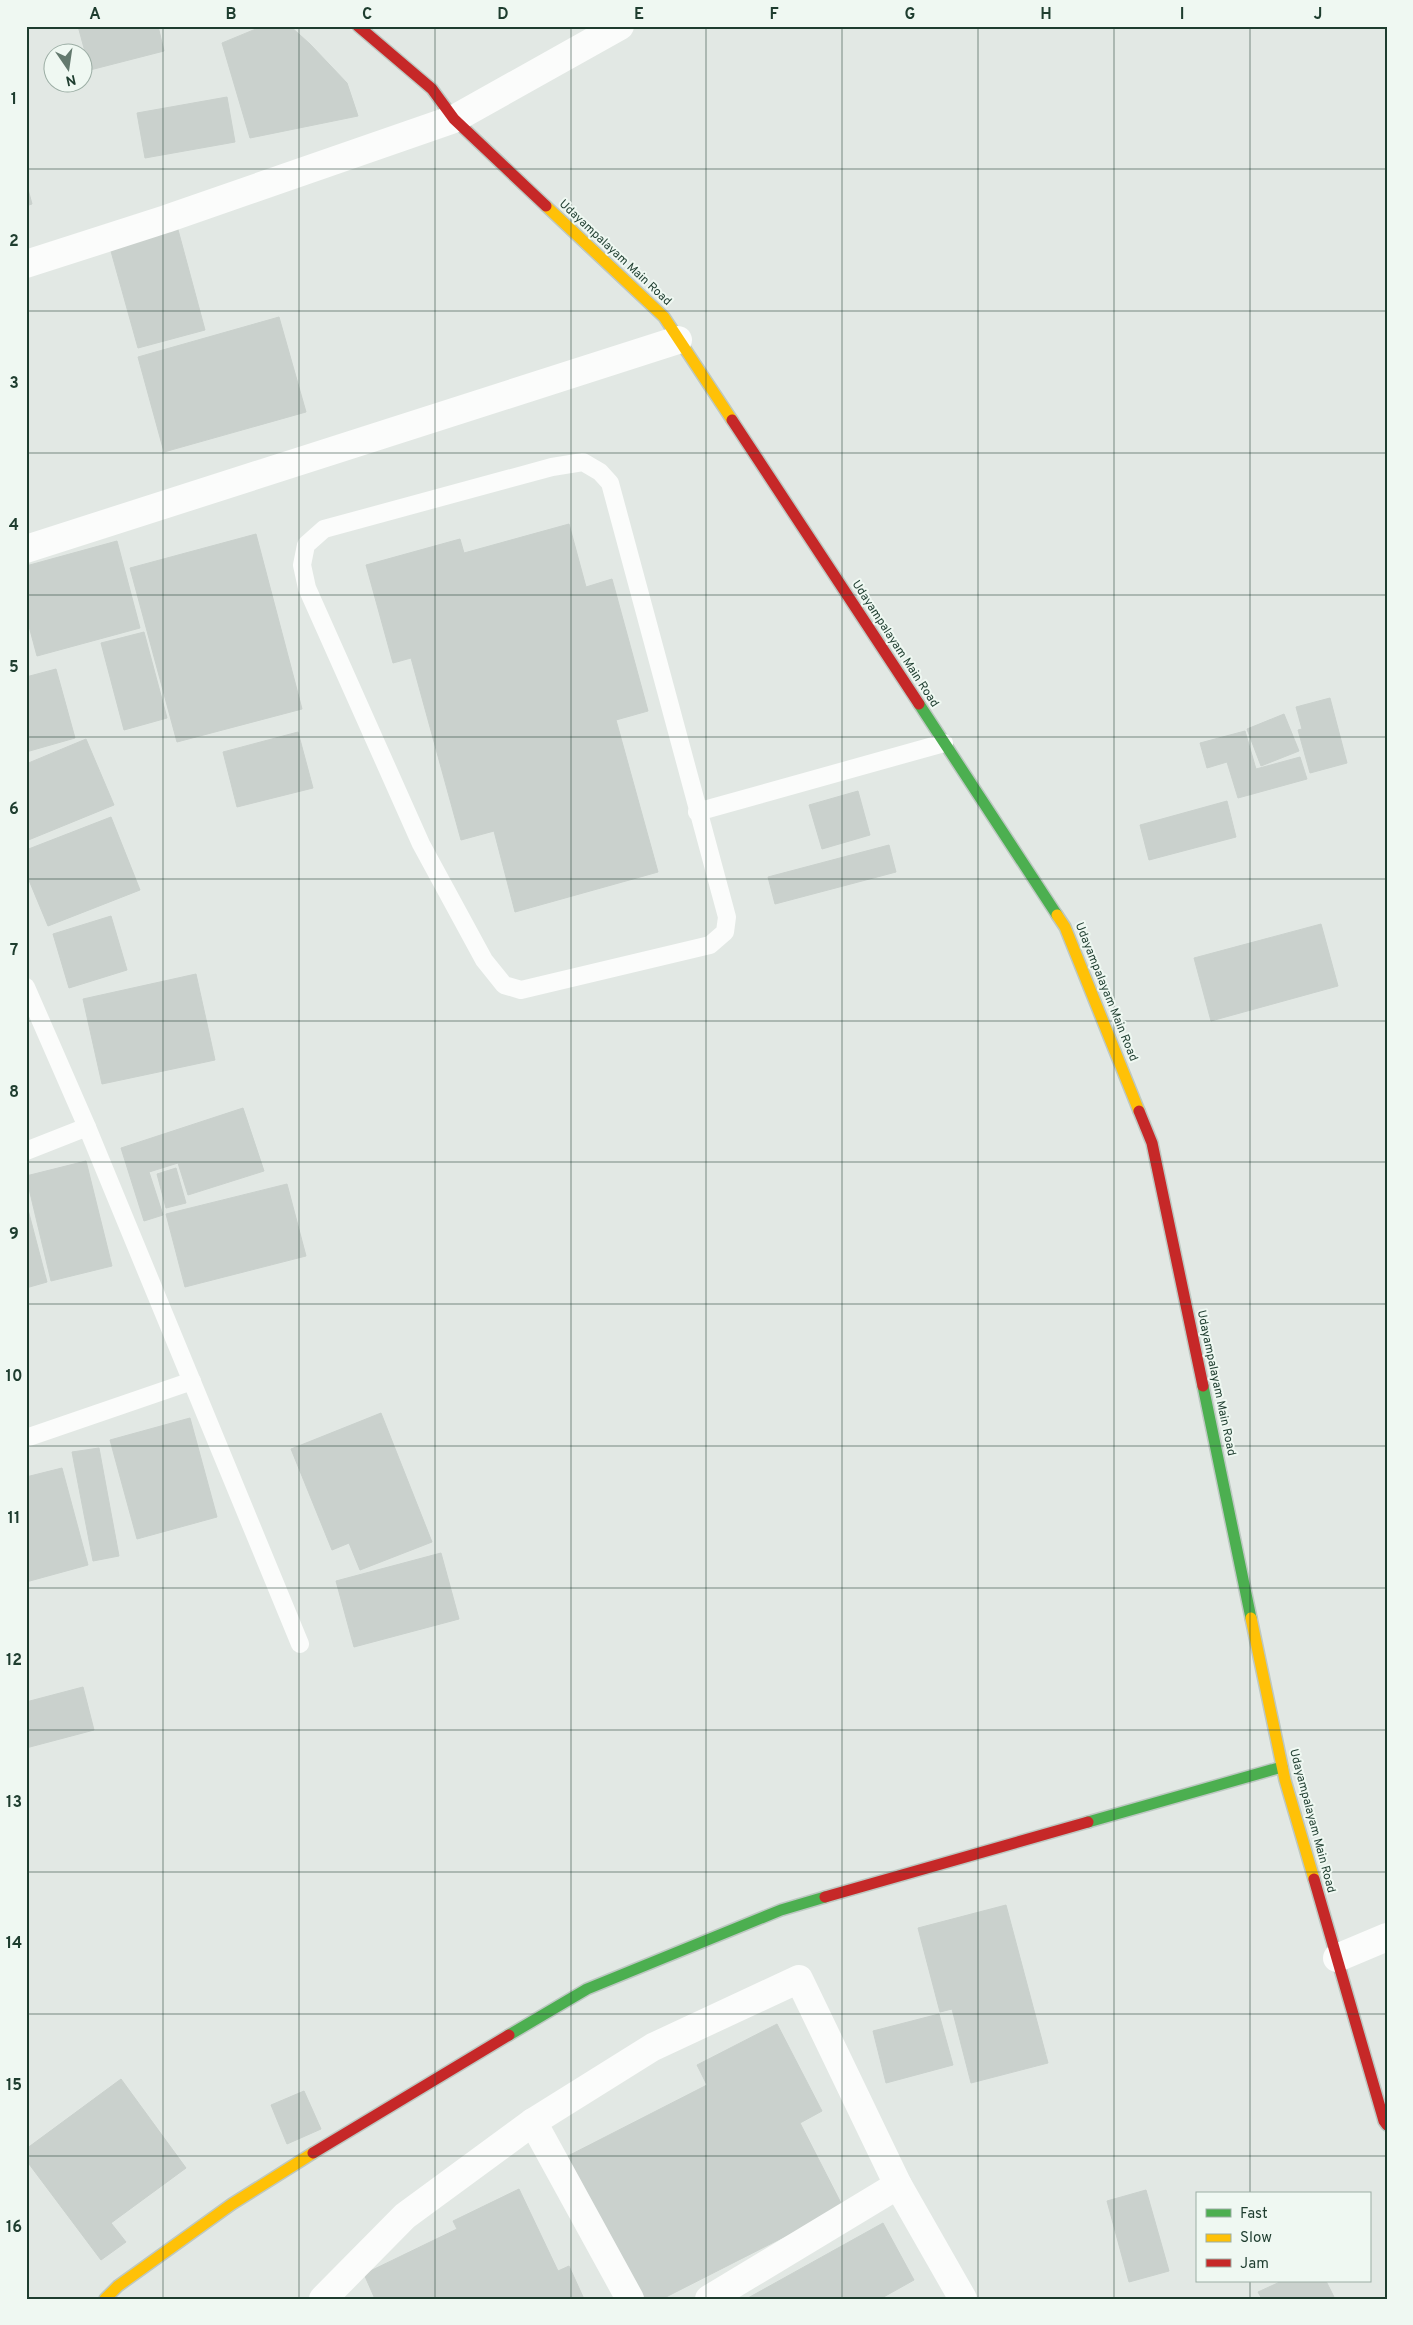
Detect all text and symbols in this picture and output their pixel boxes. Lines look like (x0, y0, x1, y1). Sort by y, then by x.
text: A (89, 5, 101, 25)
text: B (225, 5, 237, 25)
text: C (362, 5, 372, 25)
text: D (497, 5, 509, 25)
text: E (634, 5, 644, 25)
text: F (769, 5, 779, 25)
text: G (905, 5, 915, 25)
text: H (1040, 5, 1052, 25)
text: I (1180, 5, 1184, 25)
text: J (1314, 5, 1322, 25)
north arrow (42, 42, 92, 92)
text: N (64, 70, 77, 89)
text: 1 (11, 90, 17, 110)
street label: Udayampalayam Main Road (555, 197, 675, 309)
text: 2 (9, 232, 19, 252)
text: 3 (9, 374, 19, 394)
text: 4 (9, 516, 19, 536)
street label: Udayampalayam Main Road (848, 577, 942, 711)
text: 5 (9, 658, 19, 678)
text: 6 (9, 800, 19, 820)
street label: Udayampalayam Main Road (1071, 920, 1141, 1064)
text: 7 (10, 941, 18, 961)
text: 8 (9, 1083, 19, 1103)
text: 9 (9, 1225, 19, 1245)
street label: Udayampalayam Main Road (1193, 1309, 1239, 1457)
text: 10 (6, 1367, 22, 1387)
text: 11 (8, 1509, 20, 1529)
text: 12 (6, 1651, 22, 1671)
street label: Udayampalayam Main Road (1285, 1747, 1339, 1895)
text: 13 (6, 1793, 22, 1813)
text: 14 (6, 1934, 22, 1954)
text: 15 (6, 2076, 22, 2096)
legend (1196, 2192, 1370, 2282)
text: Fast (1240, 2205, 1268, 2224)
text: 16 (6, 2218, 22, 2238)
text: Slow (1240, 2229, 1272, 2248)
text: Jam (1240, 2255, 1269, 2274)

